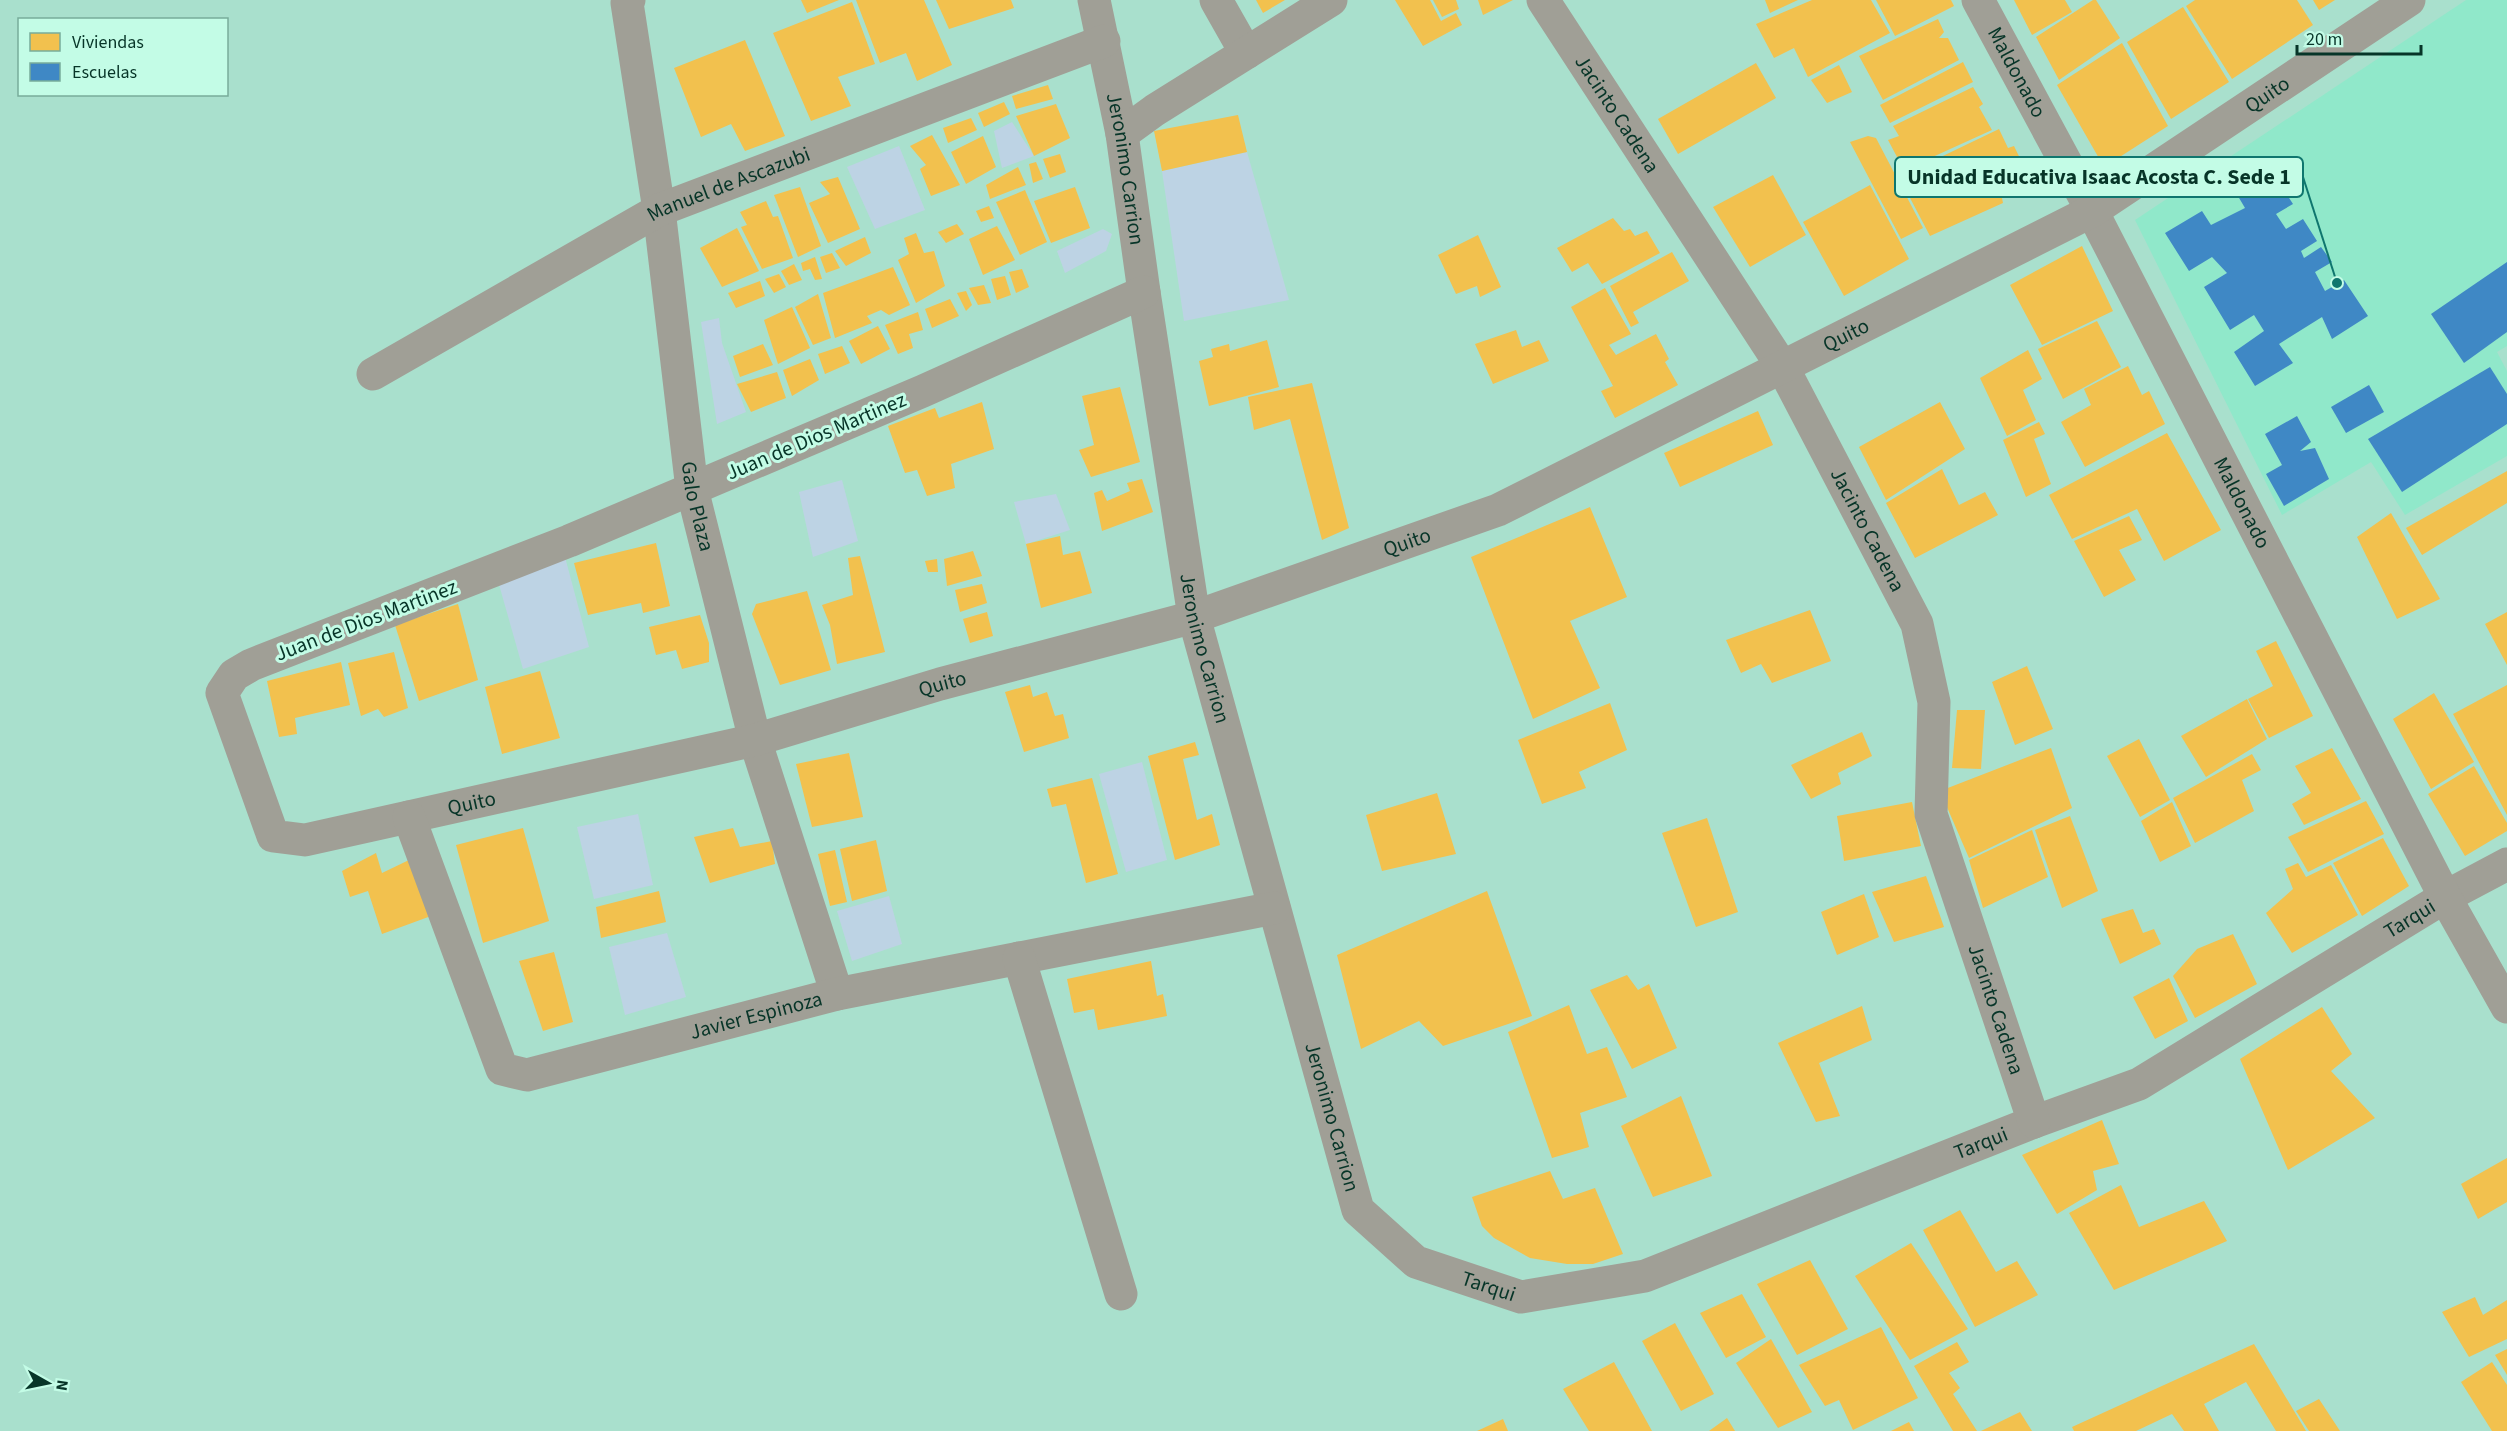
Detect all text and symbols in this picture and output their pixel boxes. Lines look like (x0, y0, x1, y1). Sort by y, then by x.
legend (18, 18, 228, 96)
scale bar (2297, 18, 2422, 56)
street label: Maldonado (1980, 21, 2054, 123)
text: 20 m (2306, 27, 2342, 52)
text: Viviendas (72, 30, 144, 55)
street label: Jacinto Cadena (1568, 49, 1667, 179)
text: Escuelas (72, 60, 137, 85)
street label: Quito (2239, 68, 2296, 120)
street label: Jeronimo Carrion (1099, 90, 1152, 247)
street label: Manuel de Ascazubi (641, 139, 815, 229)
callout: Unidad Educativa Isaac Acosta C. Sede 1 (1895, 157, 2303, 197)
text: Unidad Educativa Isaac Acosta C. Sede 1 (1907, 161, 2291, 193)
street label: Quito (1817, 311, 1874, 359)
street label: Juan de Dios Martinez (721, 385, 911, 487)
street label: Maldonado (2206, 452, 2278, 554)
street label: Galo Plaza (674, 460, 722, 554)
street label: Jacinto Cadena (1823, 463, 1913, 597)
street label: Quito (1379, 520, 1435, 564)
street label: Juan de Dios Martinez (271, 571, 461, 669)
street label: Jeronimo Carrion (1172, 571, 1238, 727)
street label: Quito (915, 663, 970, 705)
street label: Quito (445, 783, 499, 823)
street label: Tarqui (2378, 891, 2441, 946)
street label: Jacinto Cadena (1960, 940, 2032, 1078)
street label: Javier Espinoza (686, 983, 826, 1047)
street label: Jeronimo Carrion (1297, 1039, 1367, 1195)
street label: Tarqui (1949, 1119, 2012, 1167)
street label: Tarqui (1458, 1263, 1520, 1309)
north arrow (18, 1353, 78, 1413)
text: N (50, 1378, 74, 1392)

